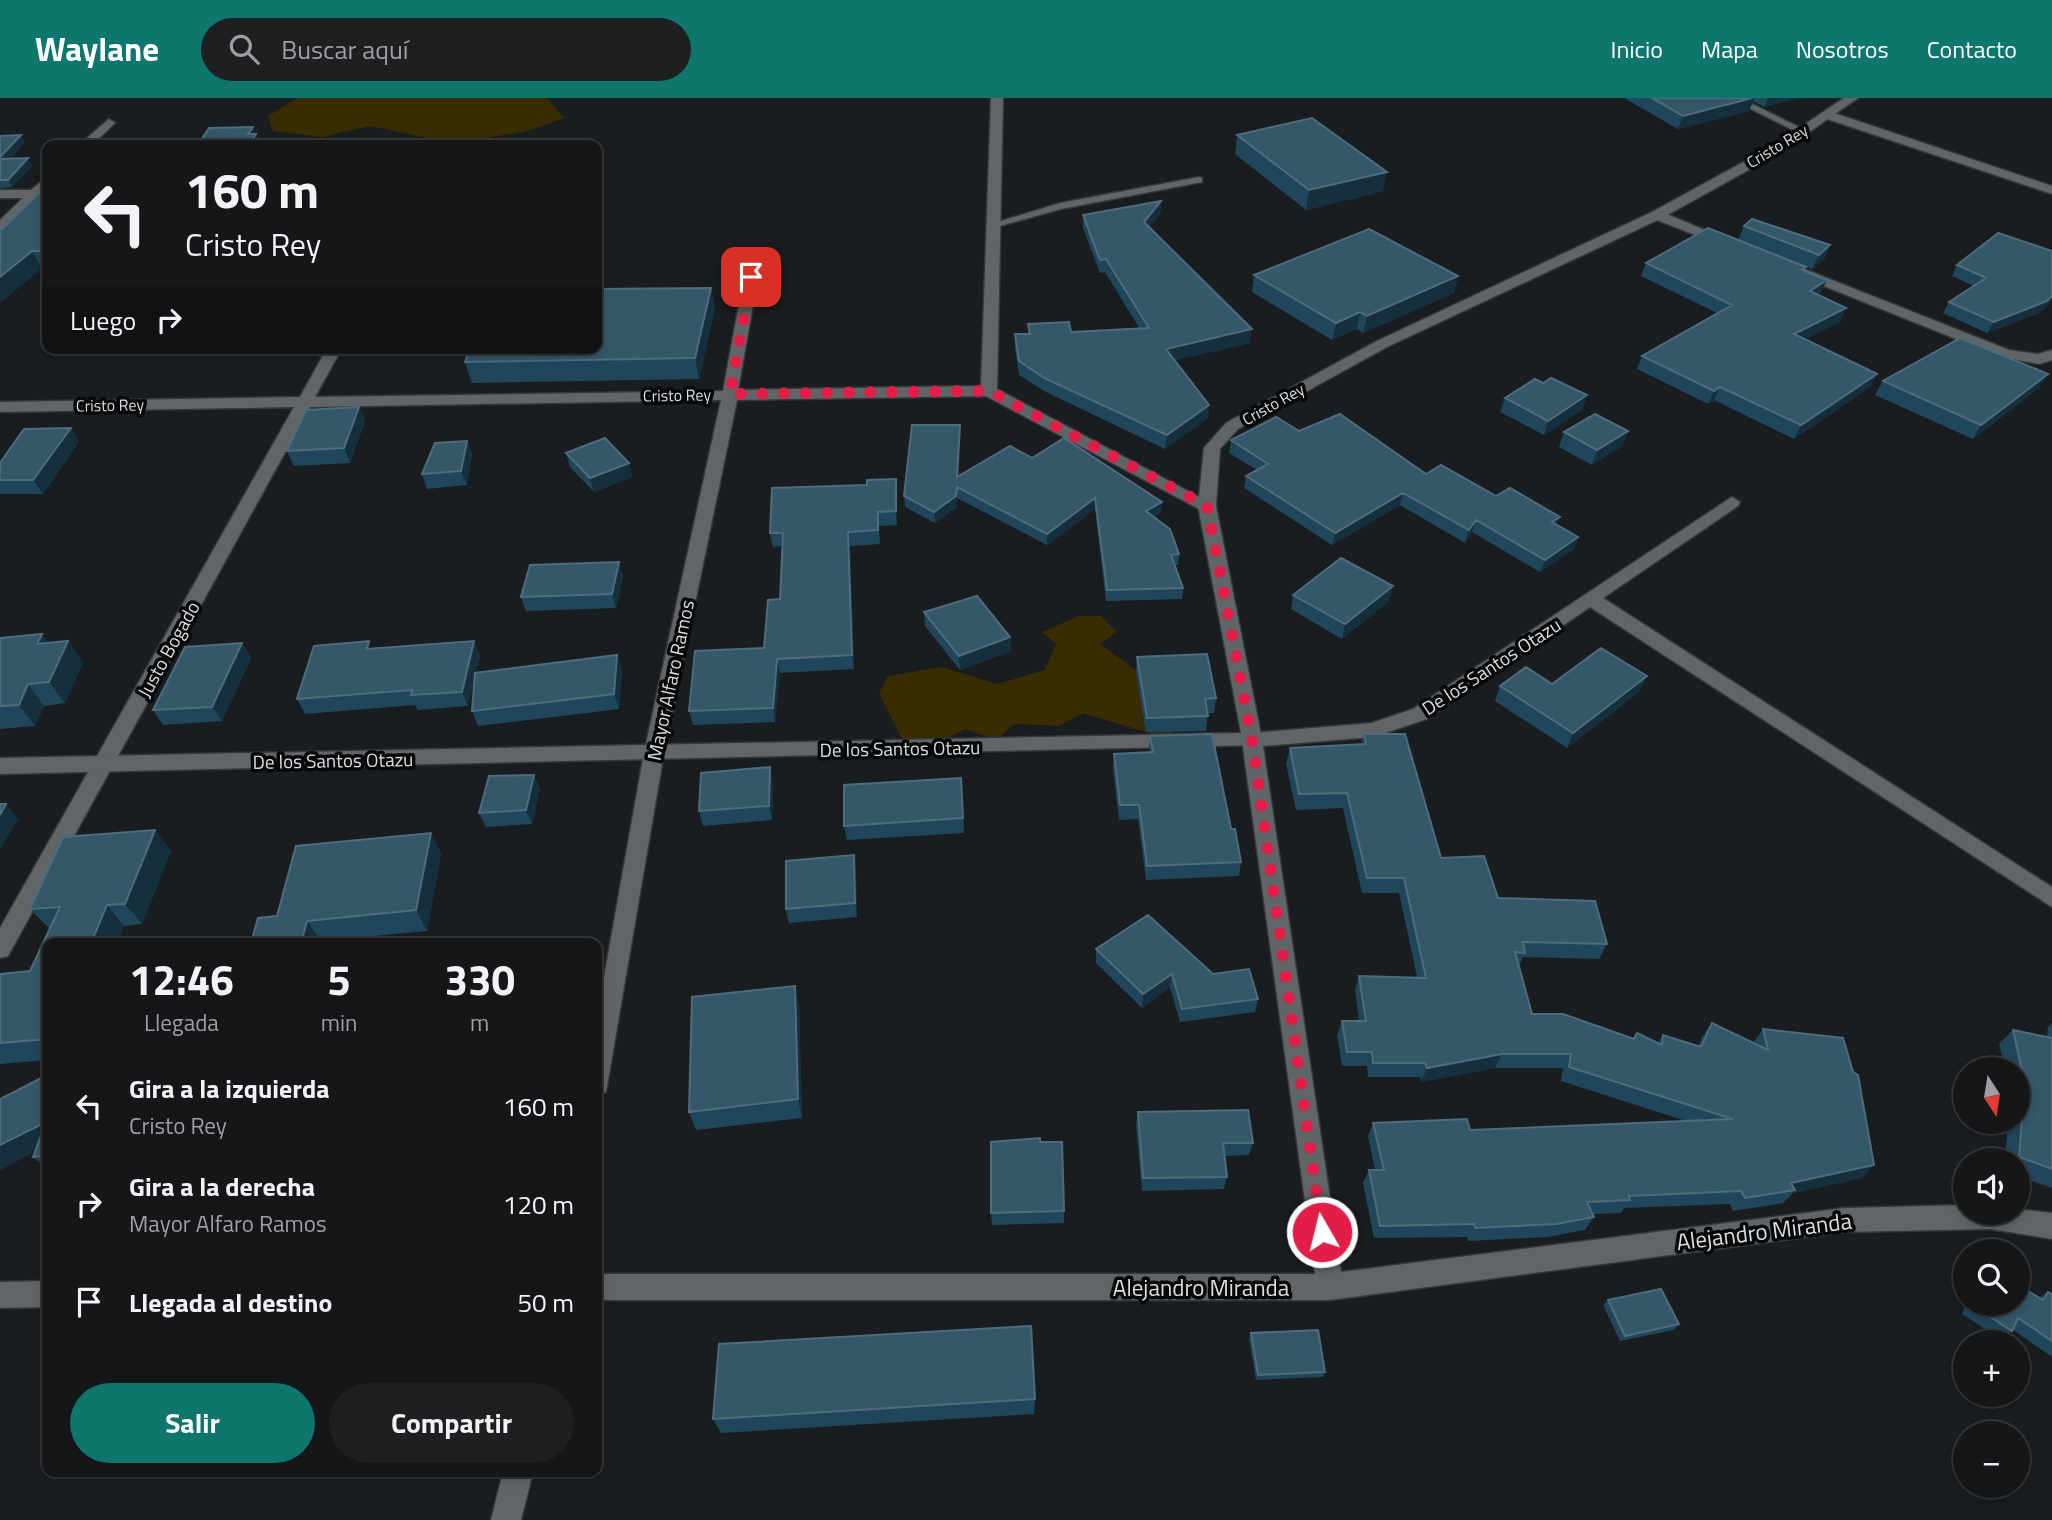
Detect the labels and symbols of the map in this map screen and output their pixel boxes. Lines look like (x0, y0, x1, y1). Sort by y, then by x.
street label: Cristo Rey (1742, 118, 1813, 174)
pin (721, 247, 781, 307)
street label: Cristo Rey (1237, 377, 1309, 431)
street label: Cristo Rey (643, 382, 712, 408)
street label: Cristo Rey (76, 392, 145, 418)
street label: Justo Bogado (130, 595, 206, 703)
street label: Mayor Alfaro Ramos (639, 597, 701, 763)
street label: De los Santos Otazu (1416, 610, 1566, 722)
street label: De los Santos Otazu (819, 732, 981, 764)
street label: De los Santos Otazu (252, 744, 414, 776)
north arrow (1953, 1057, 2030, 1134)
position arrow (1285, 1195, 1359, 1269)
street label: Alejandro Miranda (1674, 1203, 1854, 1259)
street label: Alejandro Miranda (1113, 1270, 1290, 1305)

